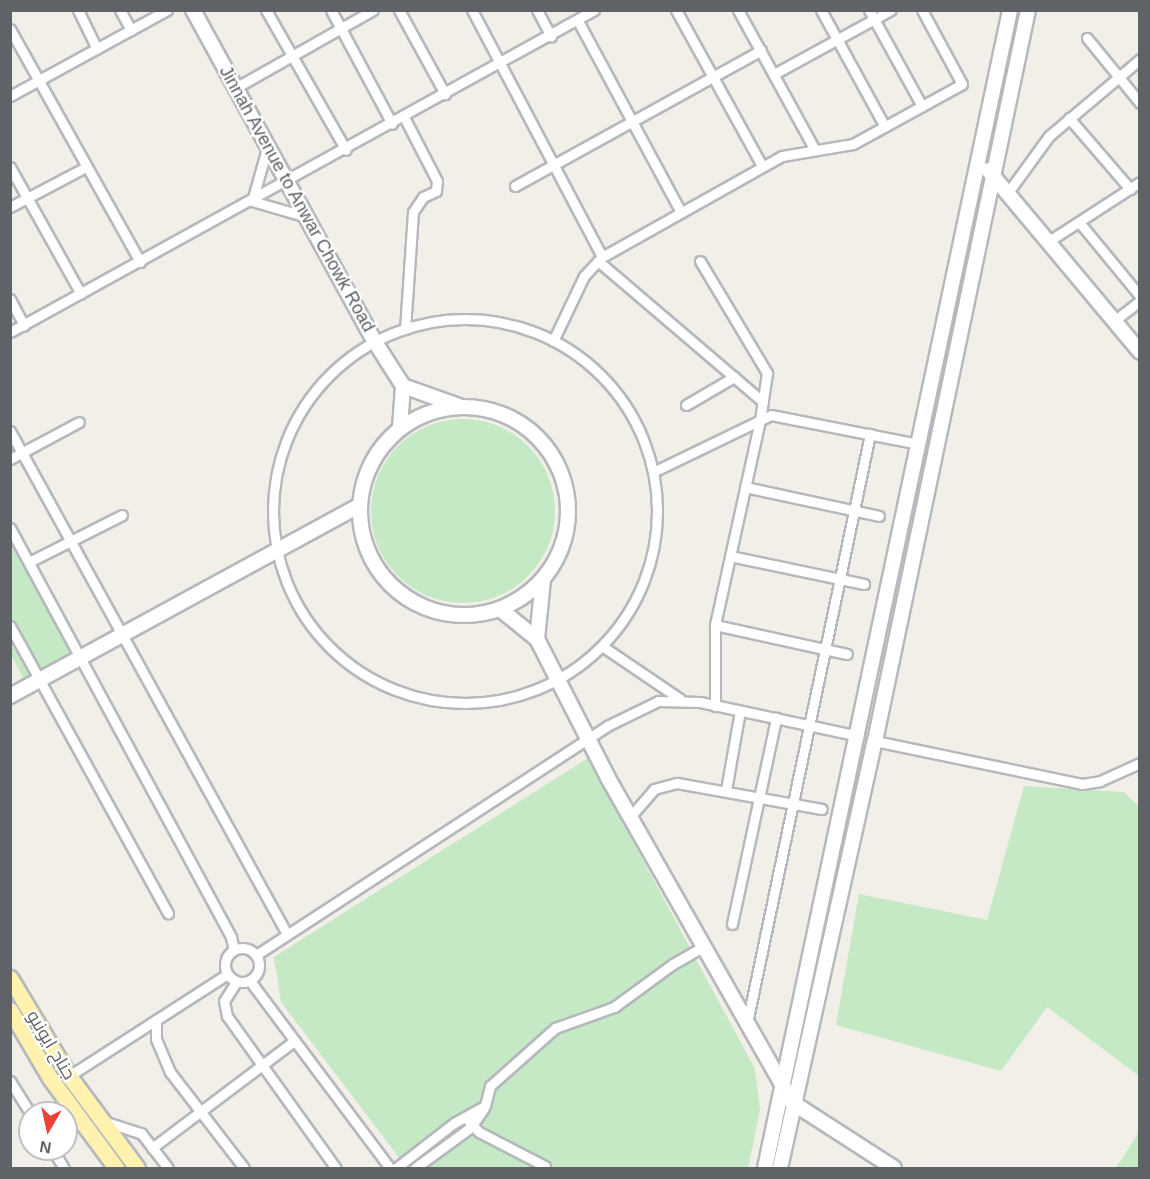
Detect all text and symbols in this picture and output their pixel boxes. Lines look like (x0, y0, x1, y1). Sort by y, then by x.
street label: Jinnah Avenue to Anwar Chowk Road (214, 61, 380, 337)
street label: جناح ایونیو (22, 1007, 80, 1083)
north arrow (18, 1101, 78, 1161)
text: N (38, 1138, 52, 1157)

